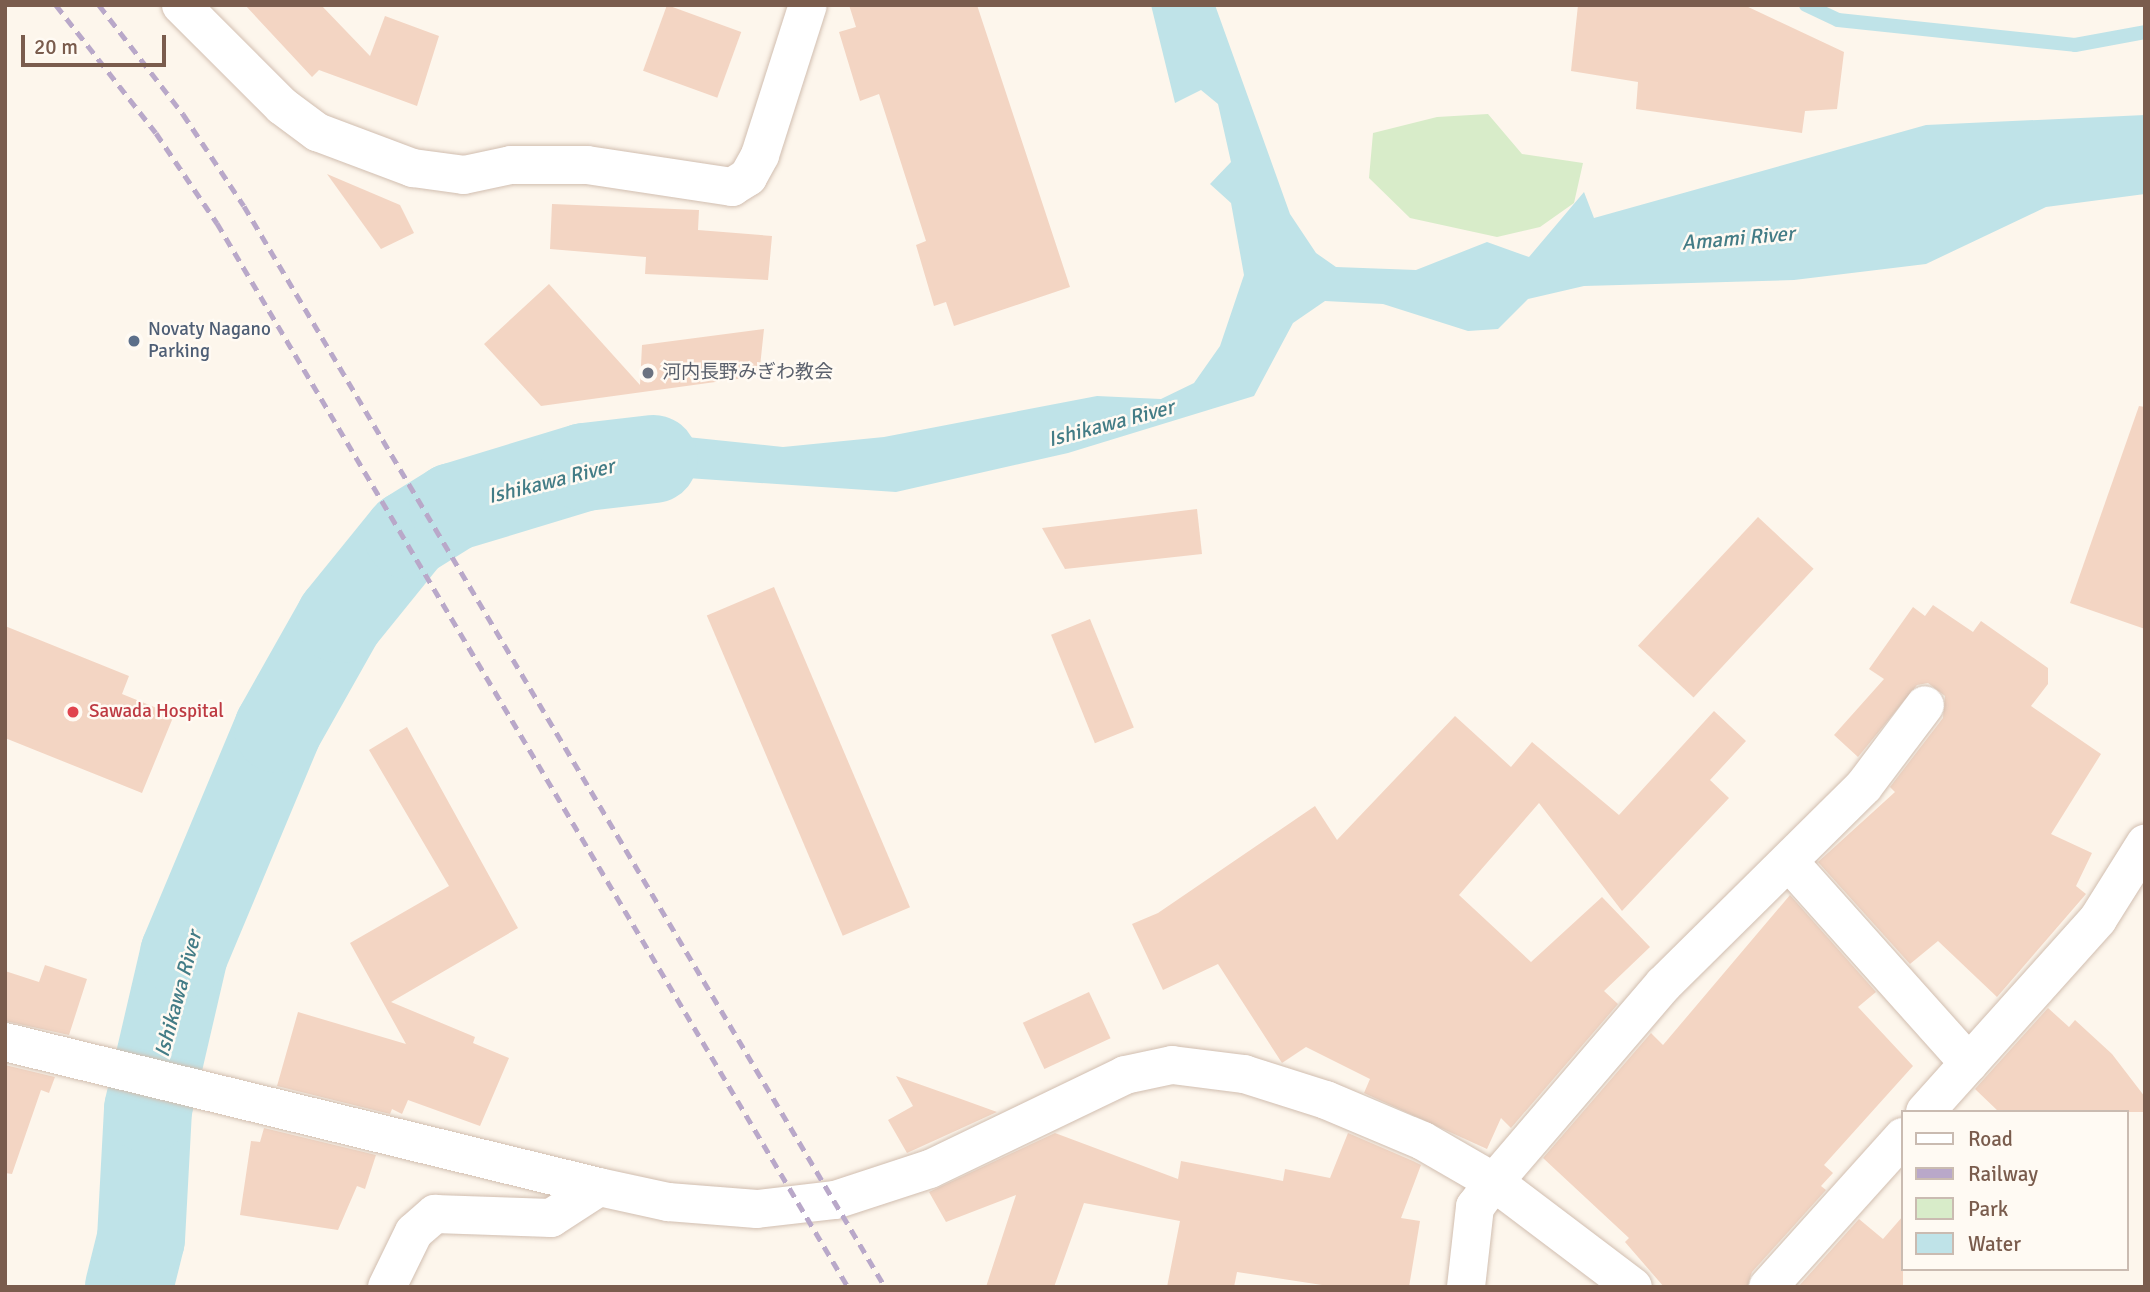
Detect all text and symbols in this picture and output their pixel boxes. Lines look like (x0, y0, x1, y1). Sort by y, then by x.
scale bar (24, 21, 170, 65)
text: 20 m (34, 34, 78, 60)
water label: Amami River (1681, 221, 1795, 255)
place label: Novaty Nagano Parking (148, 319, 271, 363)
marker: Novaty Nagano Parking (126, 333, 142, 349)
place label: 河内長野みぎわ教会 (662, 362, 833, 384)
marker: 河内長野みぎわ教会 (640, 365, 656, 381)
water label: Ishikawa River (1045, 394, 1177, 452)
water label: Ishikawa River (485, 453, 617, 509)
place label: Sawada Hospital (89, 701, 224, 723)
marker: Sawada Hospital (63, 702, 83, 722)
water label: Ishikawa River (149, 928, 207, 1060)
legend (1902, 1110, 2129, 1271)
text: Road (1968, 1126, 2013, 1152)
text: Railway (1968, 1161, 2038, 1187)
text: Park (1968, 1196, 2008, 1222)
text: Water (1968, 1231, 2021, 1257)

